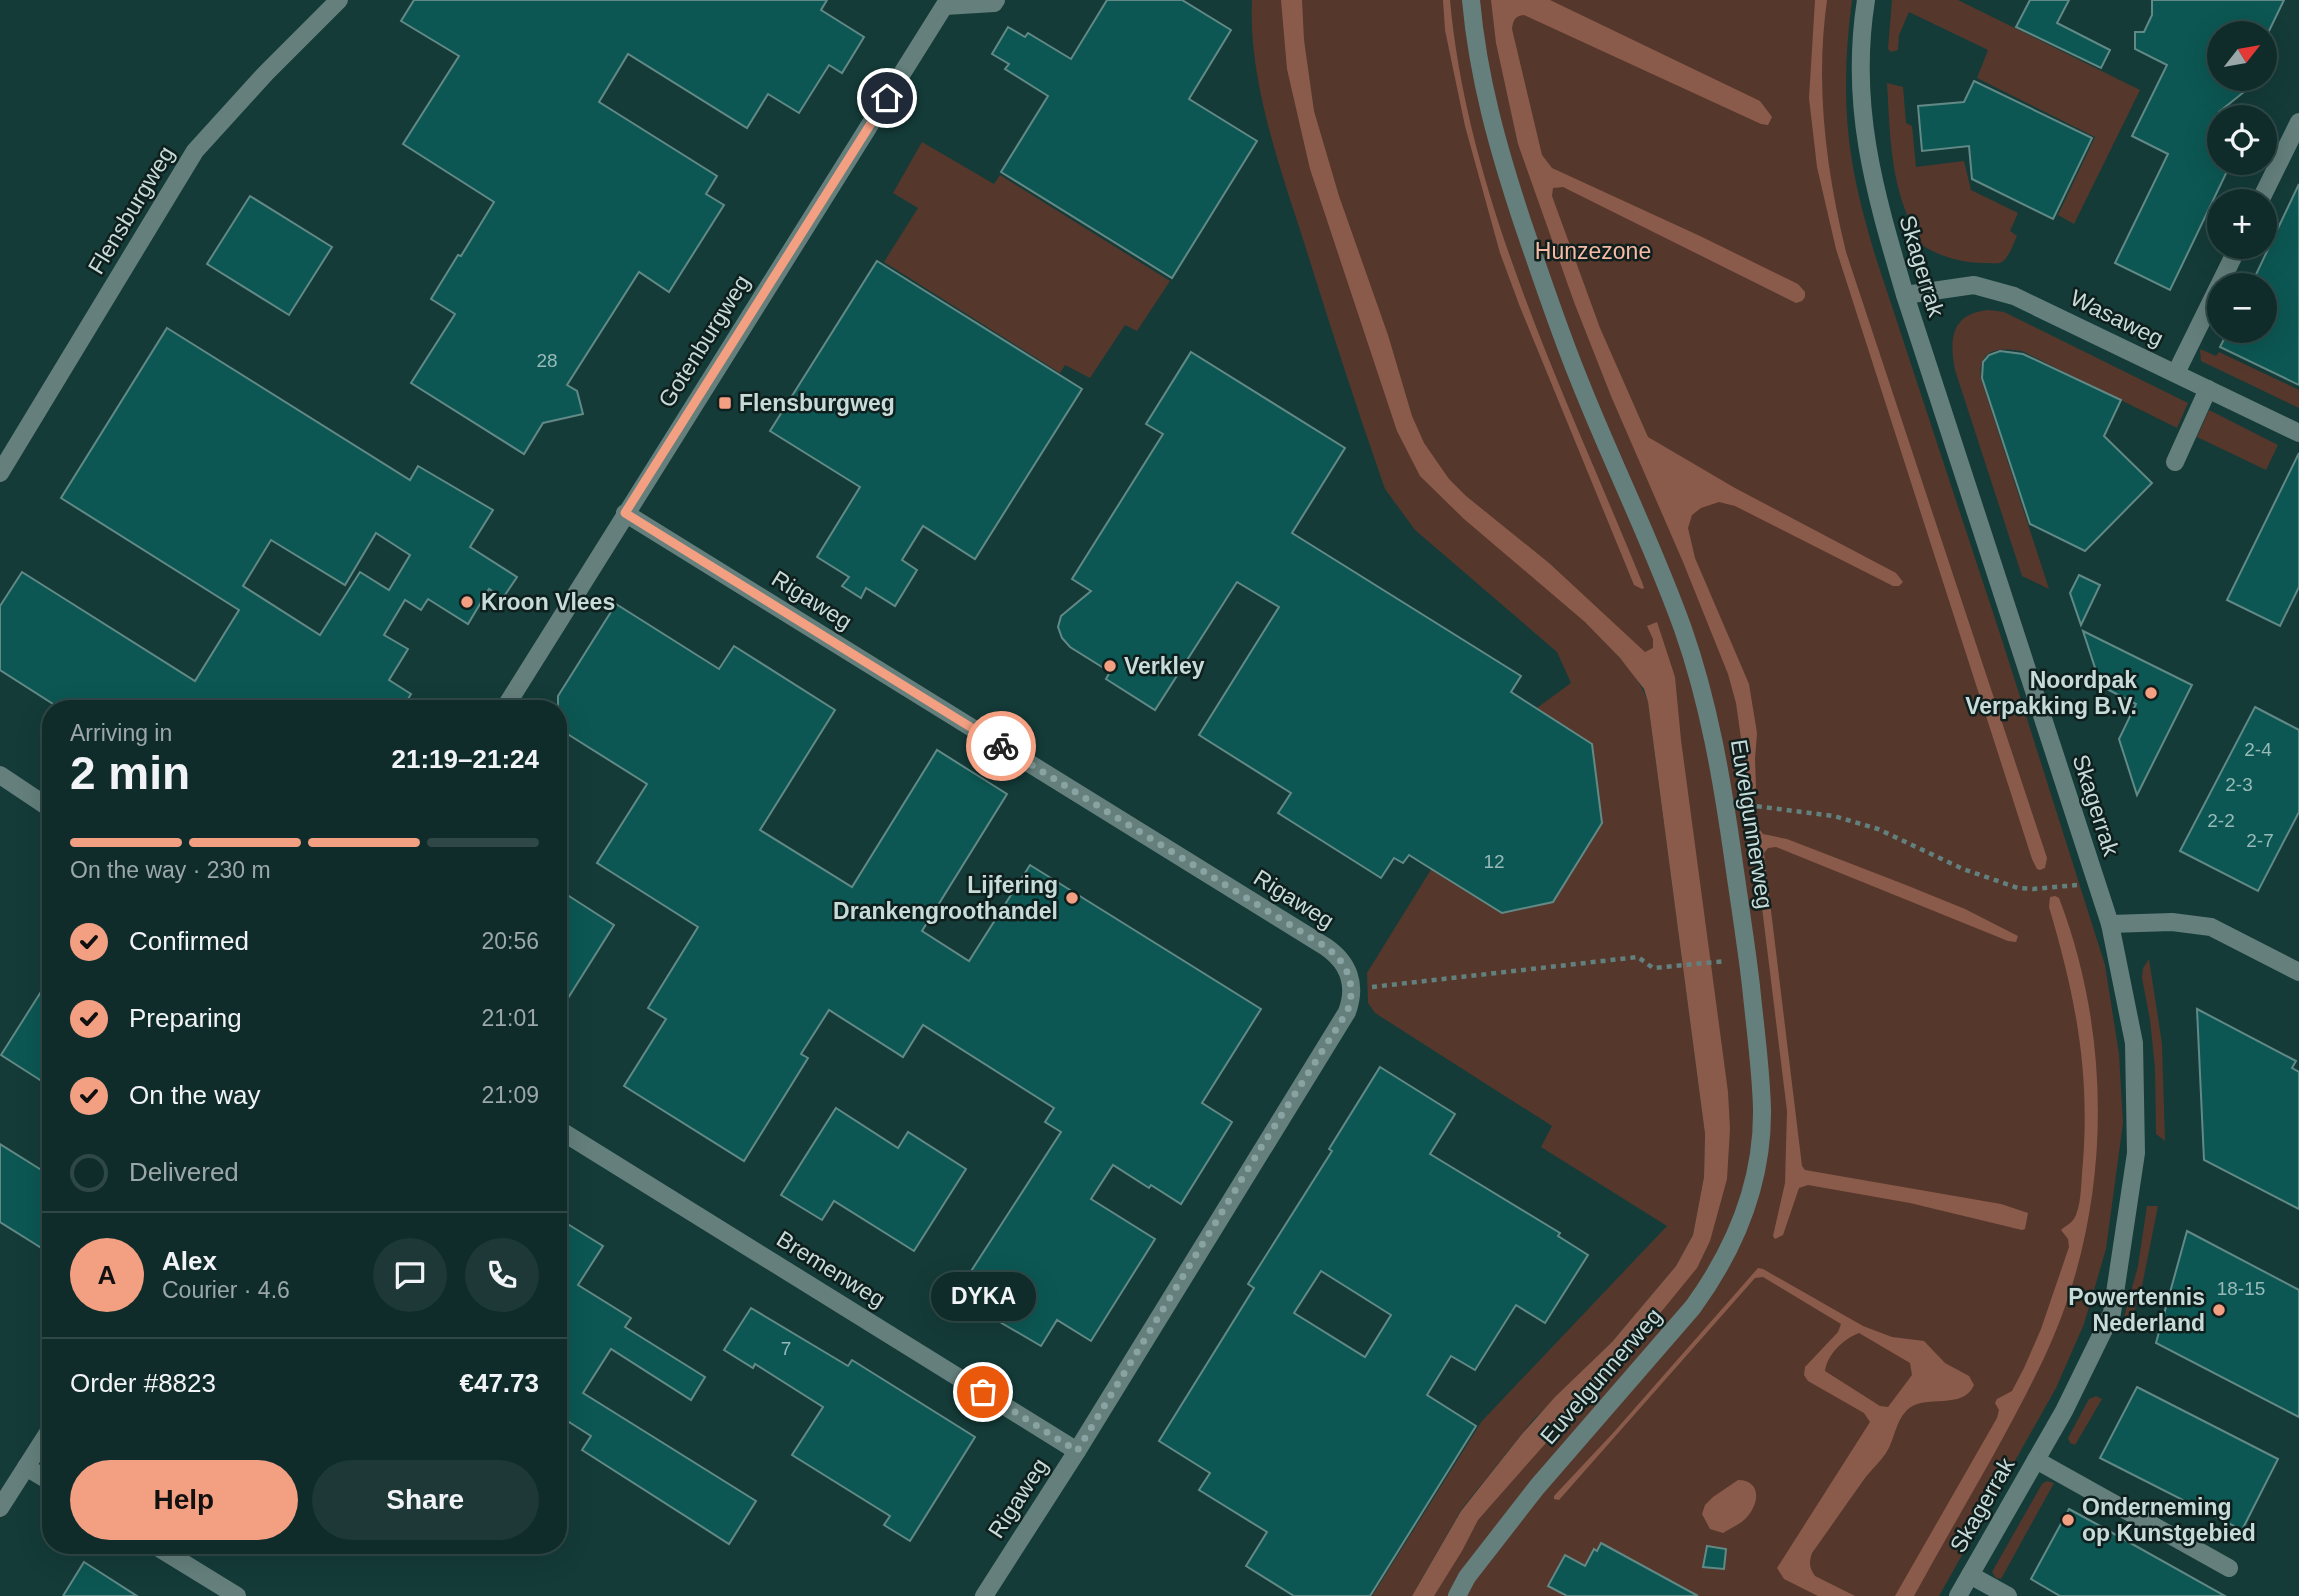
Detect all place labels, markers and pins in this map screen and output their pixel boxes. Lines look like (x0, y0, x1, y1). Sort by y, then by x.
pin (857, 68, 917, 128)
place label: Flensburgweg (739, 390, 895, 416)
marker: Flensburgweg (717, 395, 733, 411)
place label: Kroon Vlees (481, 589, 615, 615)
marker: Kroon Vlees (459, 594, 475, 610)
place label: Verkley (1124, 653, 1205, 679)
marker: Verkley (1102, 658, 1118, 674)
place label: Noordpak Verpakking B.V. (1965, 667, 2137, 719)
marker: Noordpak Verpakking B.V. (2143, 685, 2159, 701)
place label: Lijfering Drankengroothandel (833, 872, 1058, 924)
marker: Lijfering Drankengroothandel (1064, 890, 1080, 906)
callout: DYKA (930, 1273, 1036, 1322)
place label: Powertennis Nederland (2068, 1284, 2205, 1336)
marker: Powertennis Nederland (2211, 1302, 2227, 1318)
pin (953, 1362, 1013, 1422)
place label: Onderneming op Kunstgebied (2082, 1494, 2256, 1546)
marker: Onderneming op Kunstgebied (2060, 1512, 2076, 1528)

